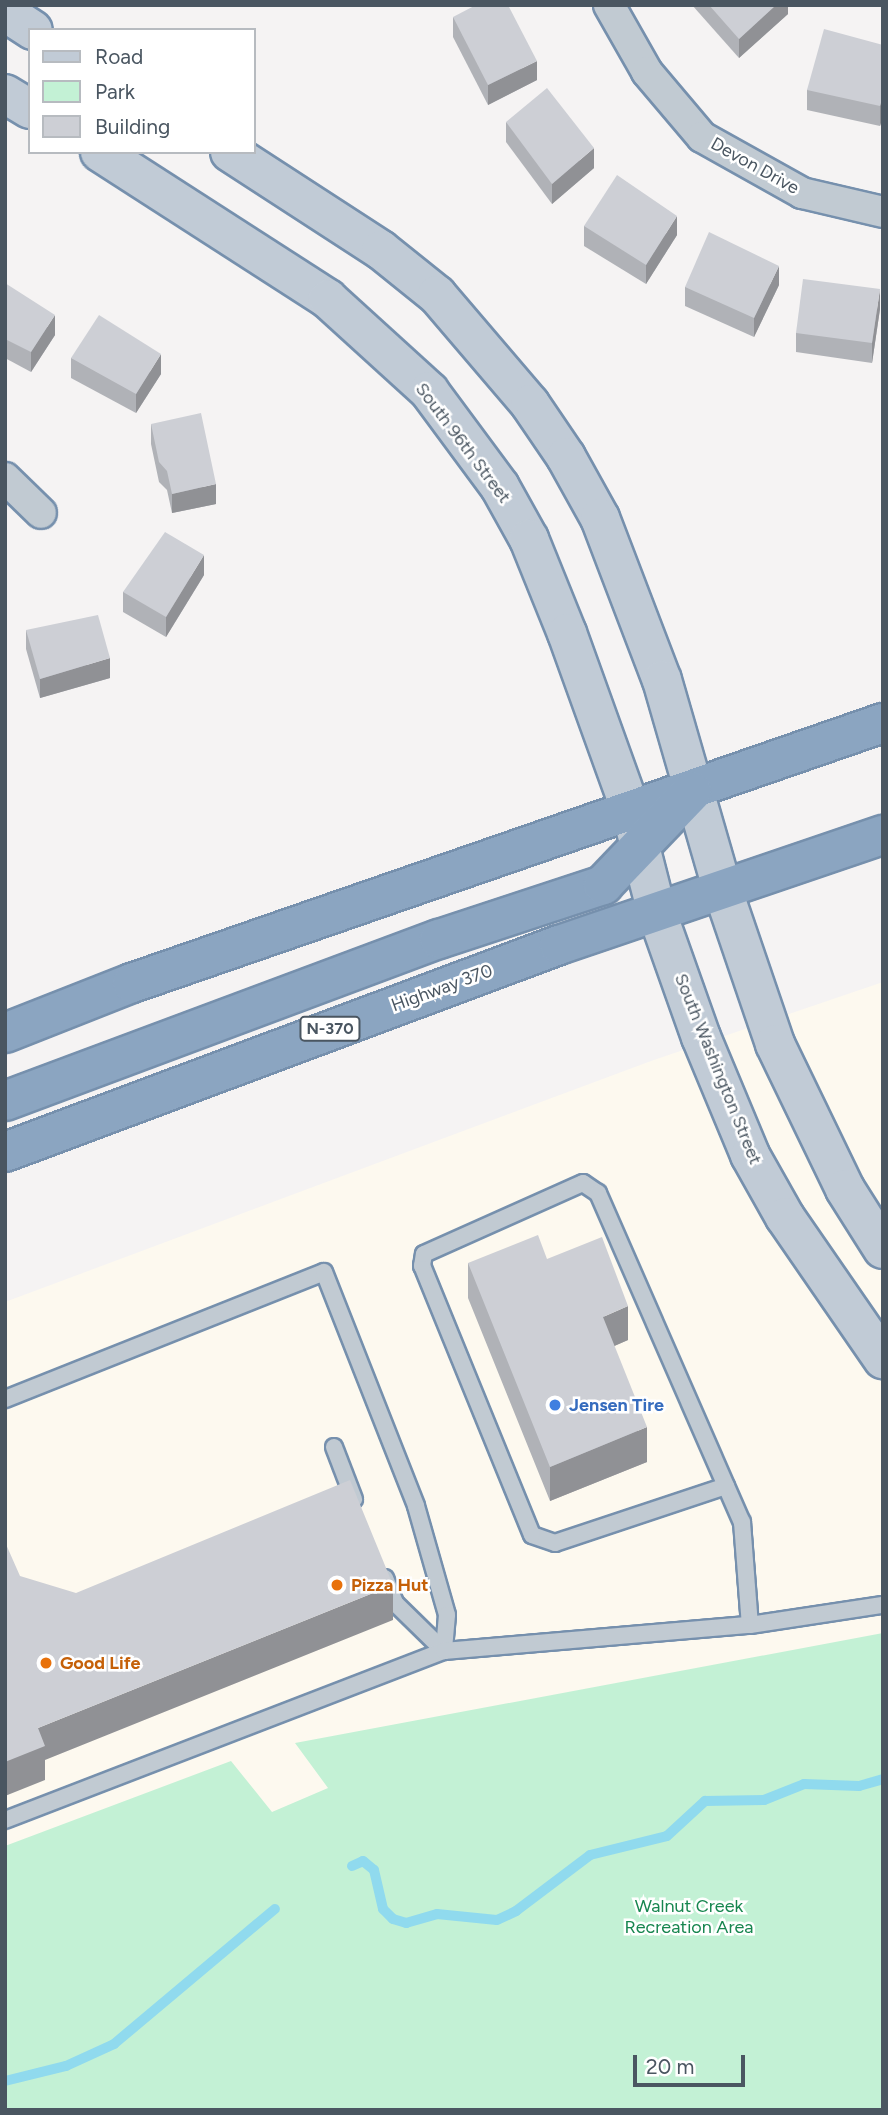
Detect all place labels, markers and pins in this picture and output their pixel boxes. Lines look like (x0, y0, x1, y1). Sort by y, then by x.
place label: Jensen Tire (569, 1394, 664, 1416)
marker: Jensen Tire (547, 1397, 563, 1413)
place label: Pizza Hut (351, 1574, 429, 1596)
marker: Pizza Hut (329, 1577, 345, 1593)
place label: Good Life (60, 1652, 140, 1674)
marker: Good Life (38, 1655, 54, 1671)

